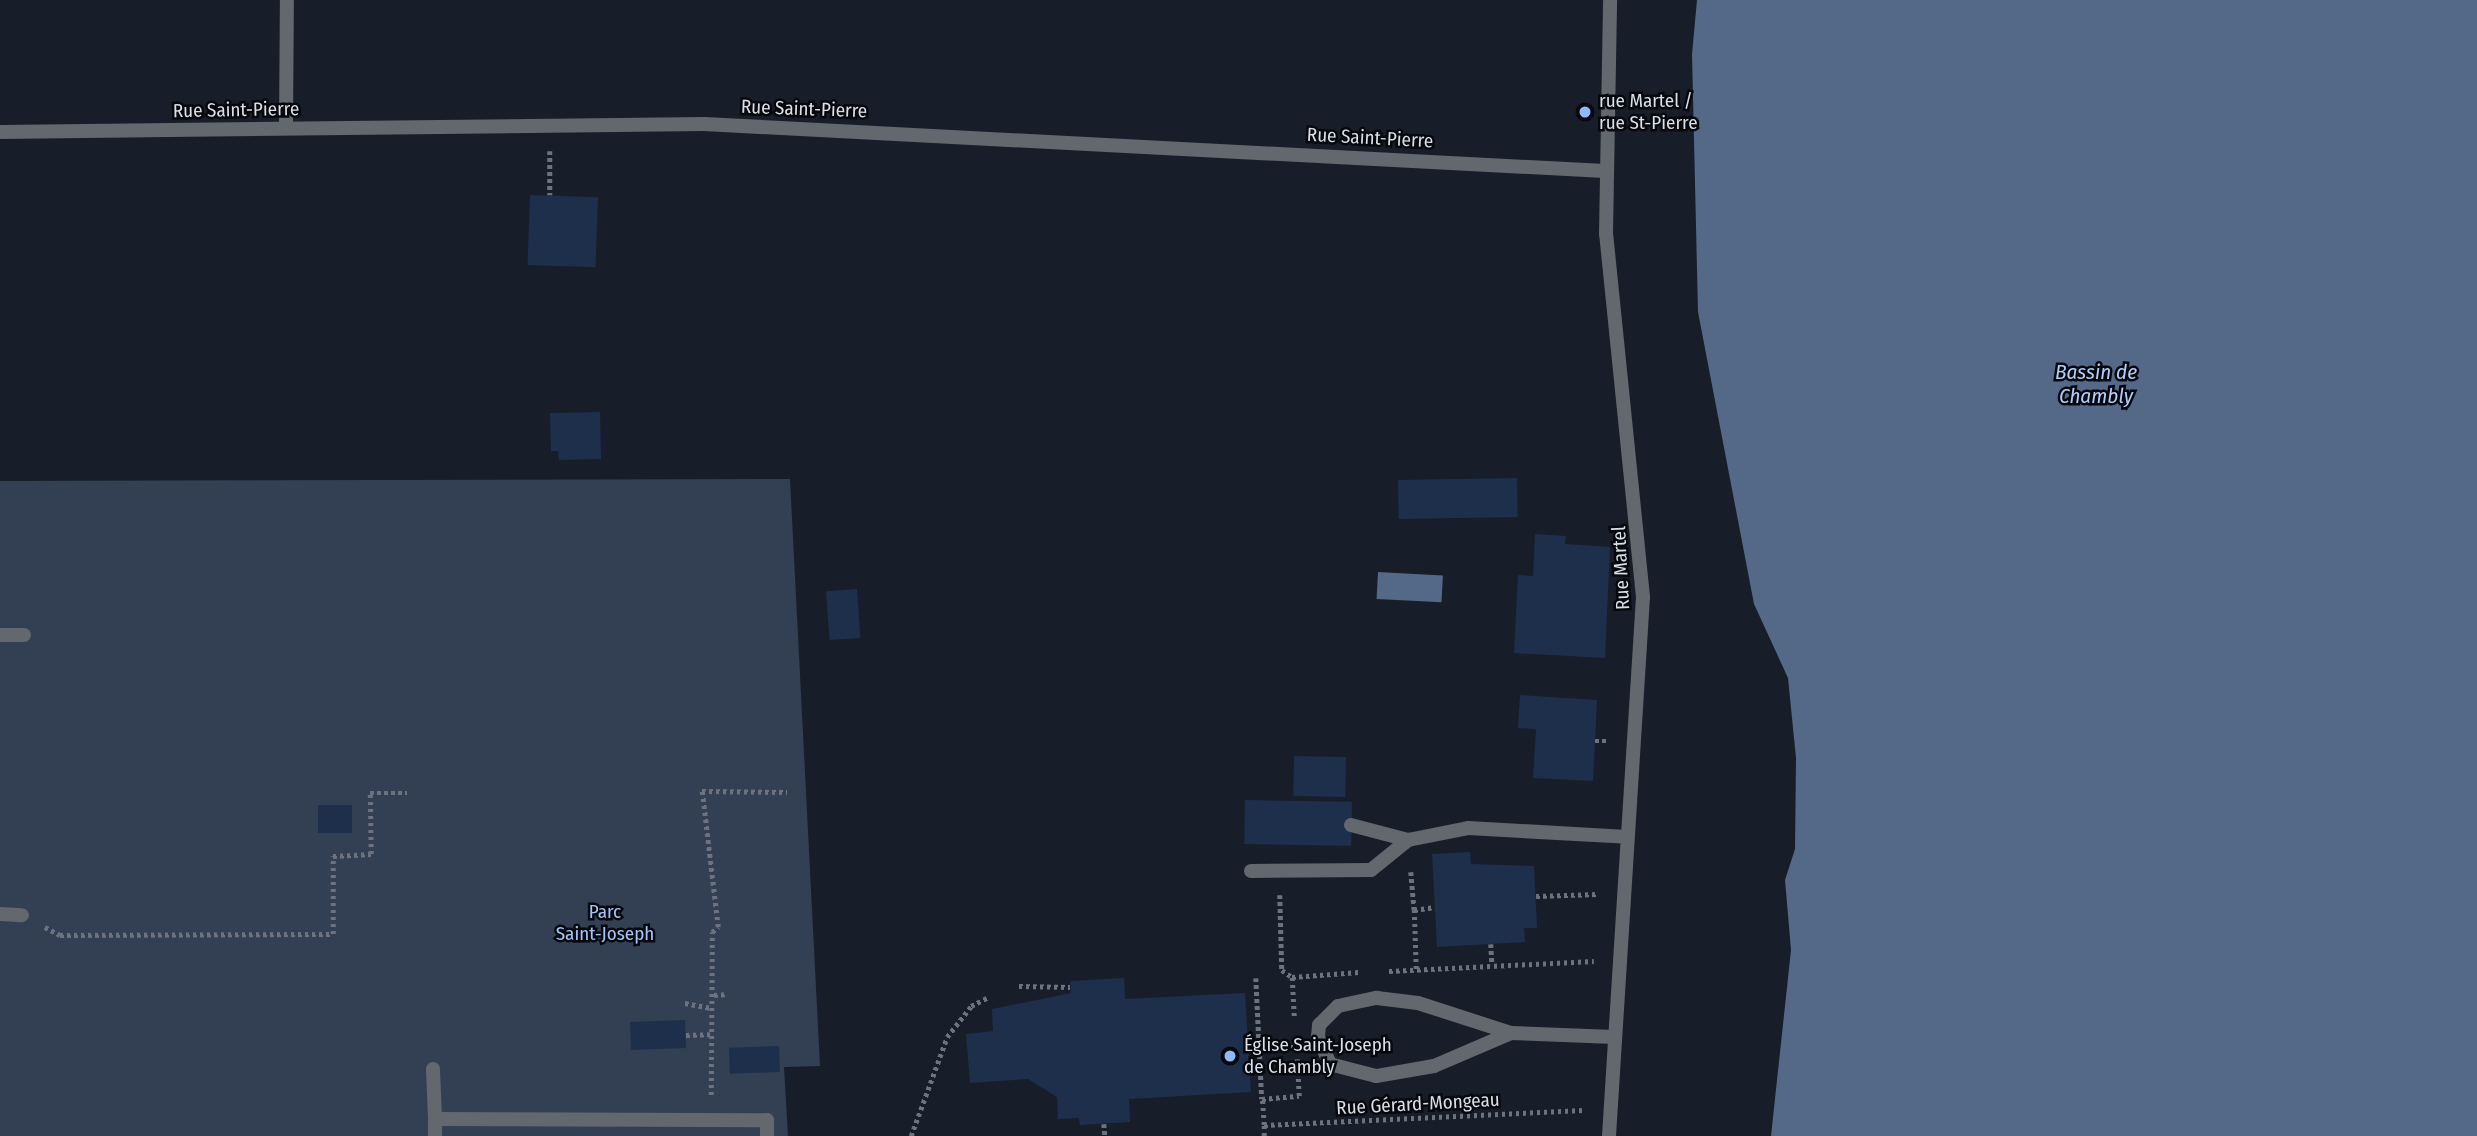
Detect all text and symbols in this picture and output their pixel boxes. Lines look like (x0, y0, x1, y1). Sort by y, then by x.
place label: rue Martel / rue St-Pierre (1599, 90, 1698, 134)
street label: Rue Saint-Pierre (740, 95, 868, 123)
street label: Rue Saint-Pierre (173, 97, 299, 123)
marker: rue Martel / rue St-Pierre (1577, 104, 1593, 120)
street label: Rue Saint-Pierre (1306, 123, 1434, 153)
water label: Bassin de Chambly (2055, 359, 2137, 409)
street label: Rue Martel (1607, 525, 1635, 611)
park label: Parc Saint-Joseph (556, 901, 654, 945)
place label: Église Saint-Joseph de Chambly (1244, 1034, 1392, 1078)
marker: Église Saint-Joseph de Chambly (1222, 1048, 1238, 1064)
street label: Rue Gérard-Mongeau (1336, 1088, 1500, 1120)

